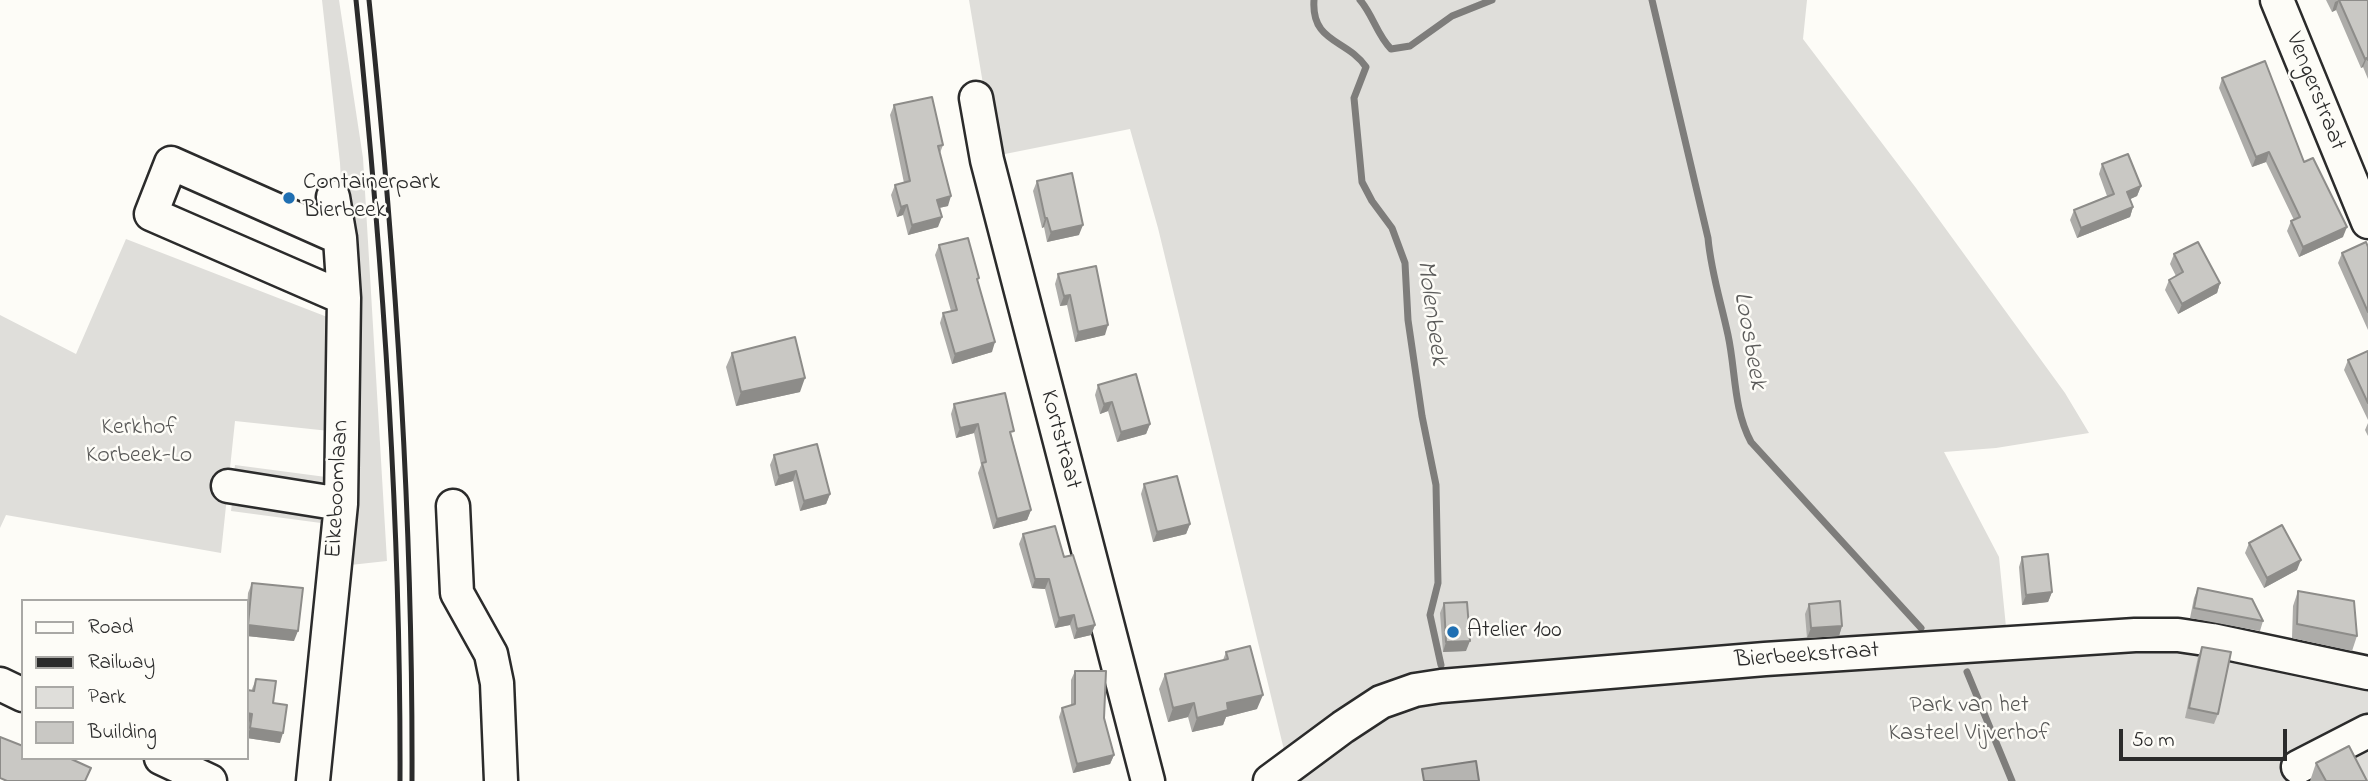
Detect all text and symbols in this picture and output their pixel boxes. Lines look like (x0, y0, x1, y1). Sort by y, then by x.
street label: Vengerstraat (2277, 29, 2351, 155)
place label: Containerpark Bierbeek (303, 170, 440, 226)
marker: Containerpark Bierbeek (281, 190, 297, 206)
water label: Molenbeek (1407, 258, 1453, 368)
water label: Loosbeek (1724, 290, 1772, 392)
street label: Kortstraat (1032, 387, 1086, 493)
park label: Kerkhof Korbeek-Lo (86, 415, 192, 471)
street label: Eikeboomlaan (321, 419, 357, 559)
legend (21, 599, 248, 760)
text: Road (88, 613, 134, 643)
place label: Atelier 100 (1467, 618, 1562, 646)
marker: Atelier 100 (1445, 624, 1461, 640)
street label: Bierbeekstraat (1734, 638, 1880, 676)
text: Railway (88, 648, 155, 678)
text: Park (88, 683, 126, 713)
park label: Park van het Kasteel Vijverhof (1888, 693, 2050, 749)
scale bar (2123, 714, 2291, 758)
text: Building (88, 718, 157, 748)
text: 50 m (2132, 726, 2175, 756)

